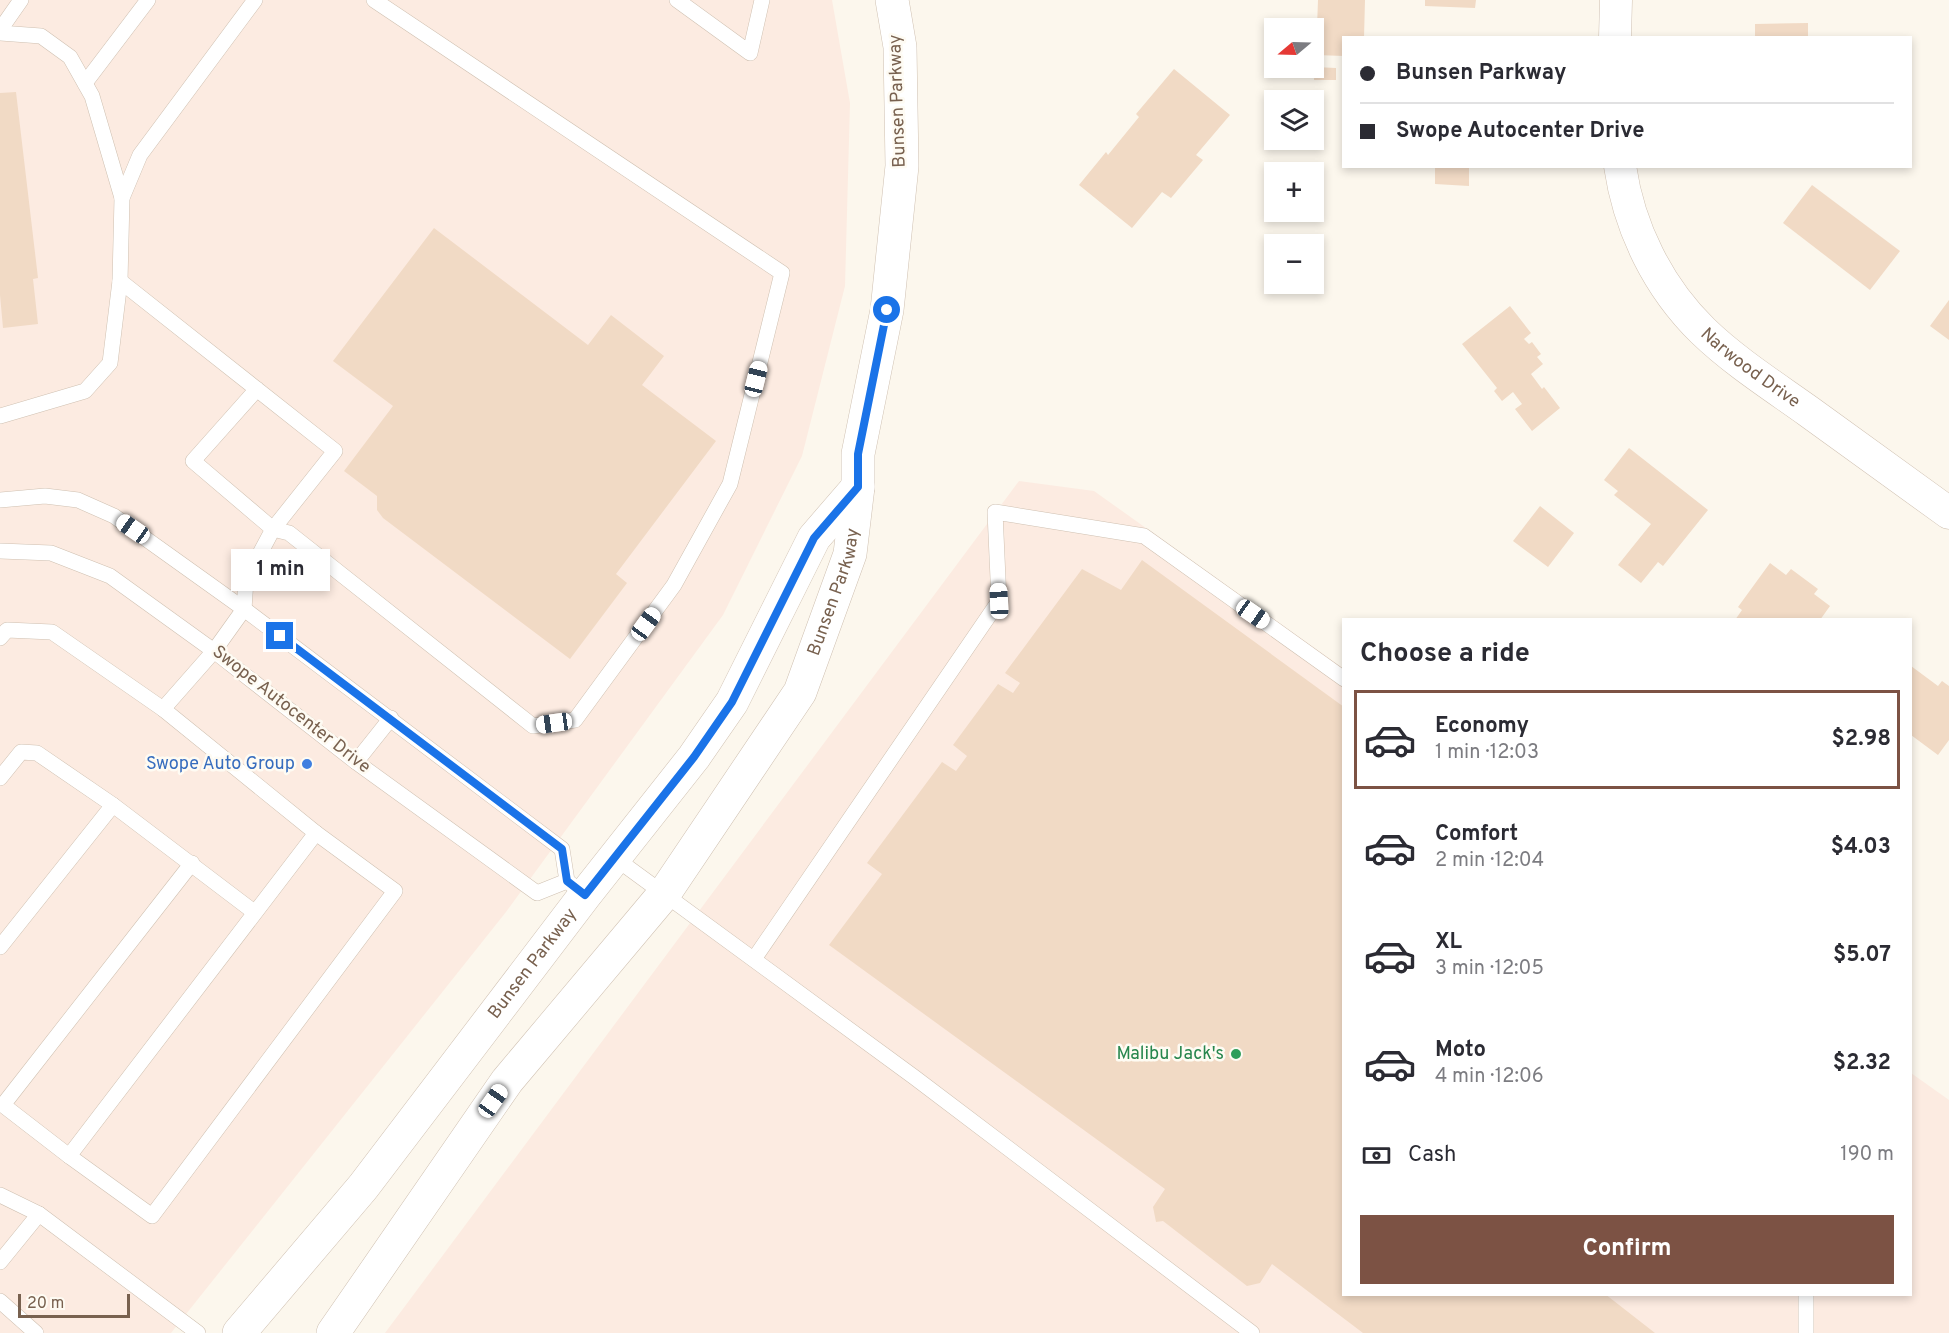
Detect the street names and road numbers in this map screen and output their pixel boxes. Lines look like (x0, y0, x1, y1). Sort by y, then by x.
street label: Bunsen Parkway (884, 34, 912, 168)
street label: Narwood Drive (1695, 323, 1805, 413)
street label: Bunsen Parkway (803, 527, 864, 659)
street label: Swope Autocenter Drive (207, 641, 375, 779)
street label: Bunsen Parkway (483, 904, 582, 1024)

